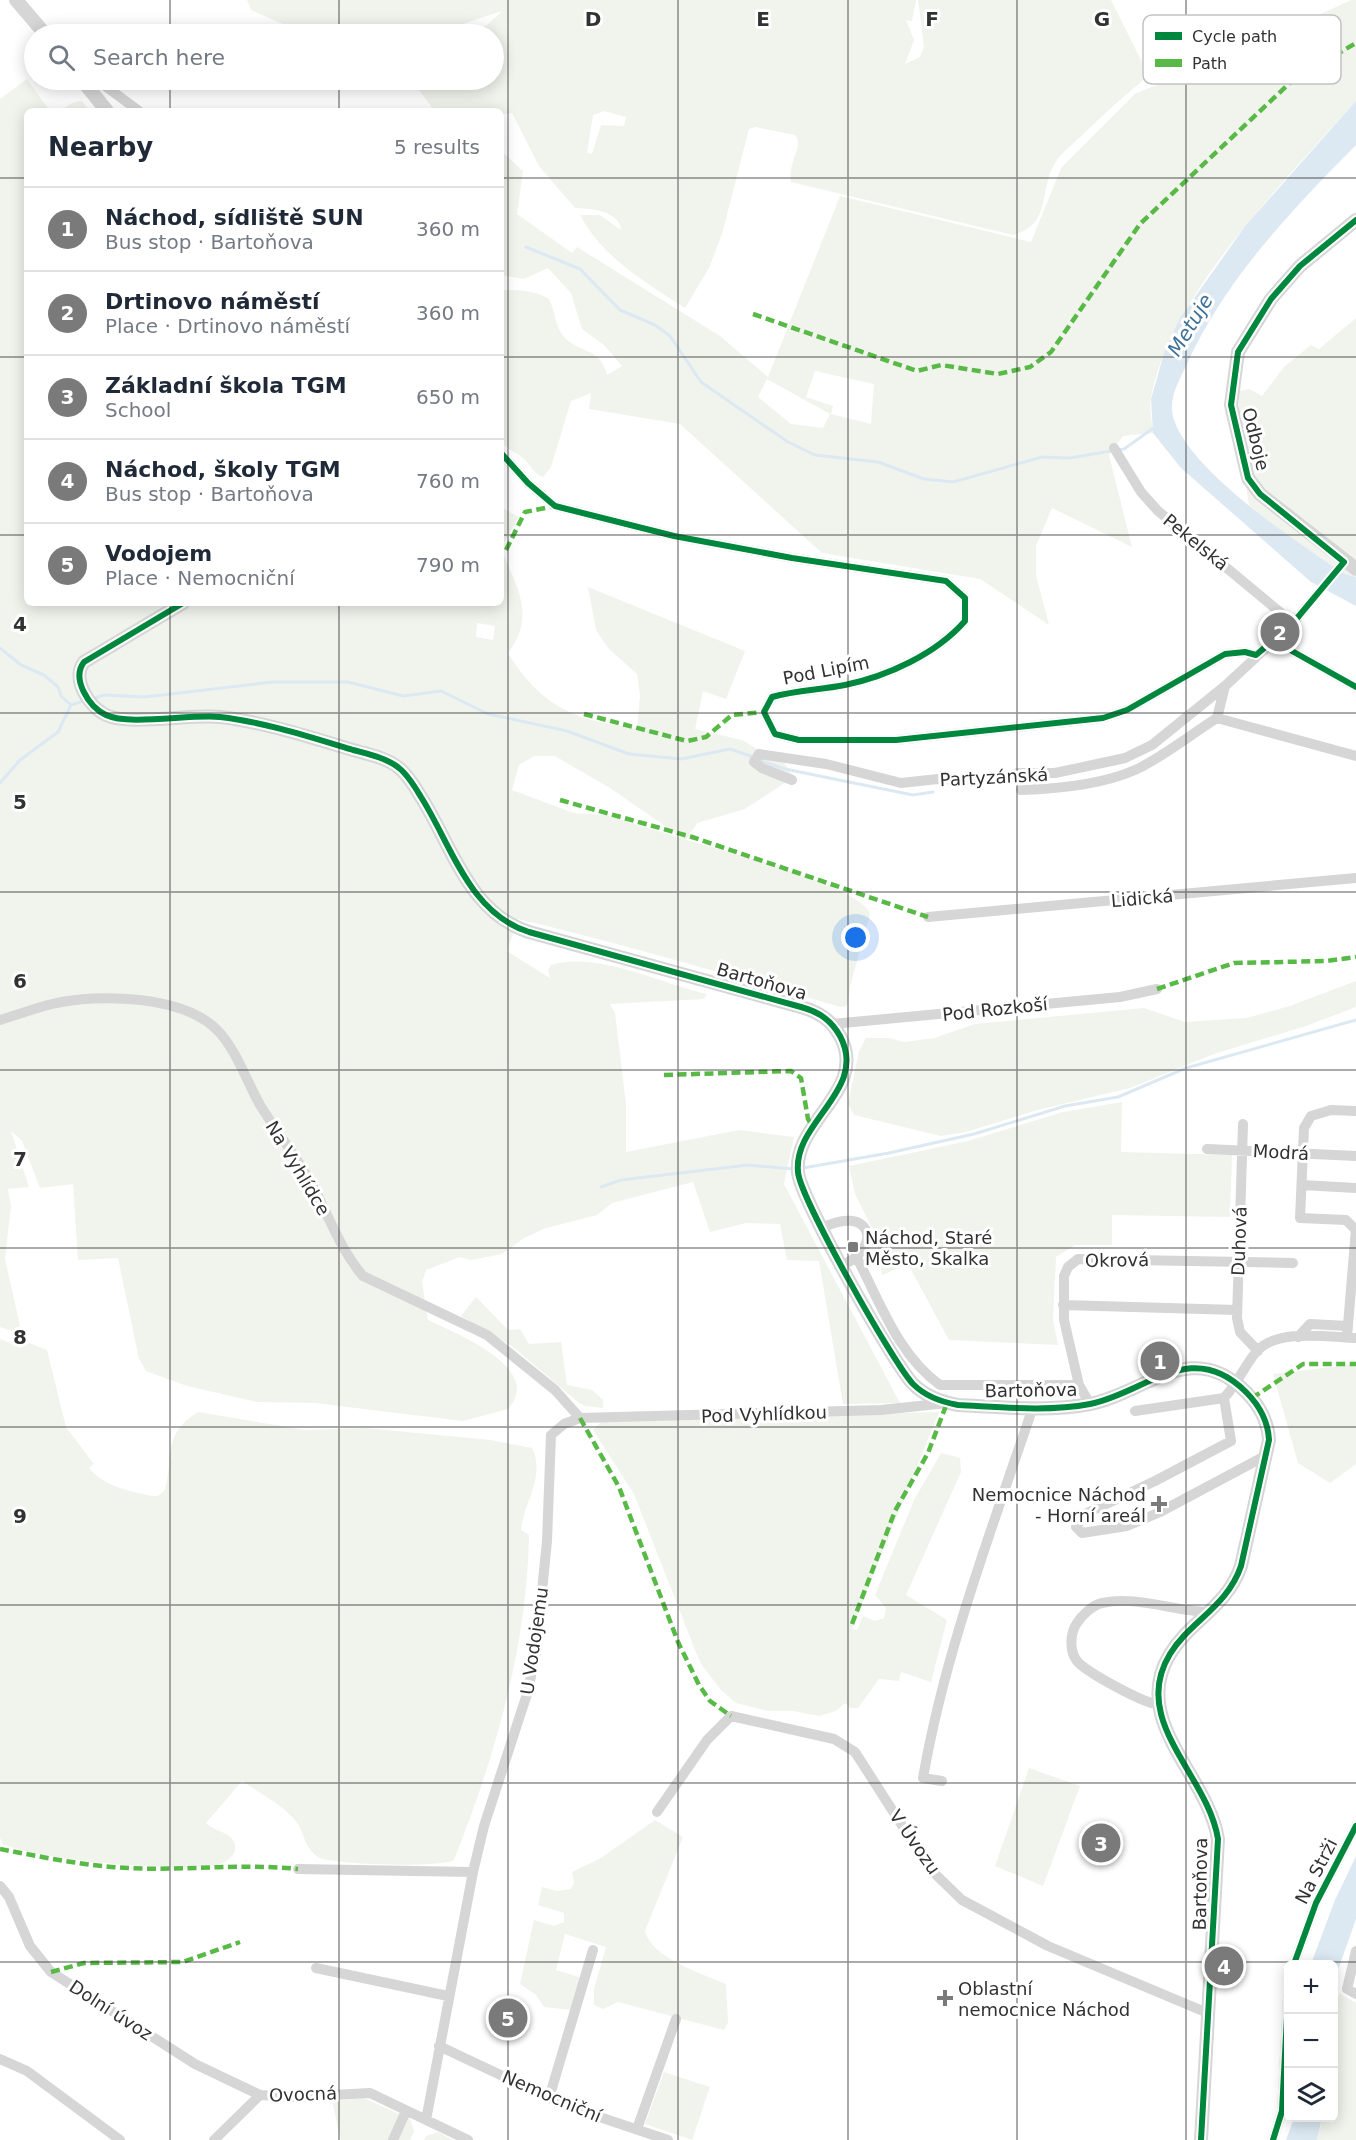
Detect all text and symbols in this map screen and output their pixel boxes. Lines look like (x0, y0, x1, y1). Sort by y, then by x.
text: D (585, 7, 601, 31)
text: E (756, 7, 770, 31)
text: F (925, 7, 939, 31)
text: G (1094, 7, 1110, 31)
legend (1143, 15, 1341, 84)
search box (24, 24, 504, 90)
text: Cycle path (1192, 27, 1277, 46)
icon: search (45, 41, 78, 74)
text: Search here (93, 45, 225, 70)
text: Path (1192, 54, 1227, 73)
text: Nearby (48, 132, 153, 162)
text: 5 results (394, 135, 480, 159)
text: Náchod, sídliště SUN (105, 205, 364, 230)
text: 1 (61, 217, 74, 241)
text: 360 m (416, 217, 480, 241)
text: Bus stop · Bartoňova (105, 230, 314, 254)
text: Drtinovo náměstí (105, 289, 320, 314)
water label: Metuje (1162, 290, 1218, 360)
text: 2 (61, 301, 74, 325)
text: 360 m (416, 301, 480, 325)
text: Place · Drtinovo náměstí (105, 314, 350, 338)
text: Základní škola TGM (105, 373, 347, 398)
text: 3 (61, 385, 74, 409)
text: 650 m (416, 385, 480, 409)
text: School (105, 398, 171, 422)
street label: Odboje (1238, 405, 1274, 473)
text: Náchod, školy TGM (105, 457, 341, 482)
text: 4 (61, 469, 74, 493)
text: 760 m (416, 469, 480, 493)
text: Bus stop · Bartoňova (105, 482, 314, 506)
street label: Pekelská (1159, 509, 1233, 575)
text: Vodojem (105, 541, 212, 566)
text: 5 (61, 553, 74, 577)
text: 790 m (416, 553, 480, 577)
text: Place · Nemocniční (105, 566, 295, 590)
pin: 2 (1260, 610, 1300, 654)
text: 4 (13, 612, 27, 636)
street label: Pod Lipím (781, 651, 871, 689)
street label: Partyzánská (939, 764, 1049, 790)
text: 5 (13, 790, 27, 814)
street label: Lidická (1110, 885, 1174, 911)
your location (841, 923, 870, 952)
street label: Bartoňova (714, 958, 810, 1004)
text: 6 (13, 969, 27, 993)
street label: Pod Rozkoší (941, 993, 1050, 1025)
street label: Na Vyhlídce (262, 1117, 334, 1219)
street label: Modrá (1252, 1140, 1310, 1164)
text: 7 (13, 1147, 27, 1171)
street label: Duhová (1227, 1206, 1251, 1276)
place label: Náchod, Staré Město, Skalka (865, 1227, 992, 1269)
marker: Náchod, Staré Město, Skalka (846, 1240, 860, 1254)
street label: Okrová (1085, 1249, 1149, 1271)
text: 8 (13, 1325, 27, 1349)
pin: 1 (1140, 1338, 1180, 1384)
street label: Bartoňova (984, 1379, 1078, 1401)
street label: Pod Vyhlídkou (701, 1401, 827, 1427)
place label: Nemocnice Náchod - Horní areál (972, 1484, 1146, 1526)
marker: Nemocnice Náchod - Horní areál (1150, 1495, 1168, 1513)
text: 9 (13, 1504, 27, 1528)
street label: U Vodojemu (516, 1586, 552, 1696)
street label: V Úvozu (885, 1806, 945, 1878)
pin: 3 (1082, 1820, 1120, 1866)
street label: Na Strži (1291, 1835, 1341, 1907)
street label: Bartoňova (1189, 1837, 1211, 1931)
pin: 4 (1204, 1944, 1244, 1988)
map controls (1284, 1960, 1338, 2122)
button: + (1284, 1960, 1338, 2014)
street label: Dolní úvoz (66, 1975, 156, 2045)
place label: Oblastní nemocnice Náchod (958, 1978, 1130, 2020)
marker: Oblastní nemocnice Náchod (936, 1989, 954, 2007)
pin: 5 (488, 1996, 528, 2040)
button: − (1284, 2014, 1338, 2068)
street label: Nemocniční (499, 2066, 606, 2127)
button: layers (1284, 2068, 1338, 2122)
street label: Ovocná (269, 2082, 337, 2106)

